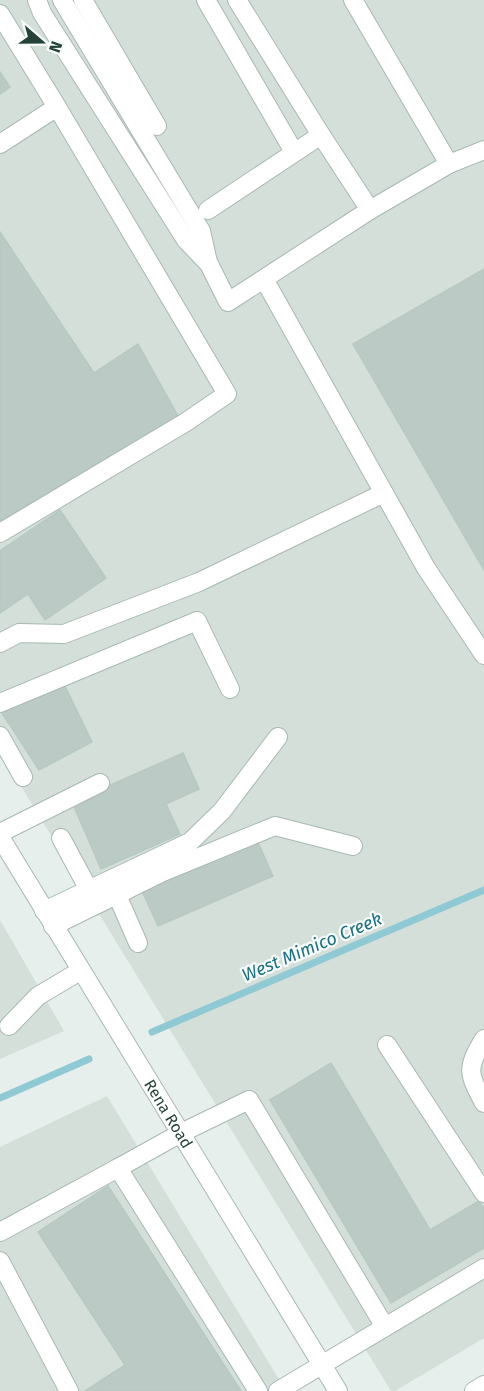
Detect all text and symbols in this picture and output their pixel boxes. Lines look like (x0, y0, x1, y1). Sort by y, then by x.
north arrow (12, 12, 72, 72)
text: N (45, 39, 66, 55)
water label: West Mimico Creek (239, 907, 386, 986)
street label: Rena Road (140, 1076, 197, 1152)

